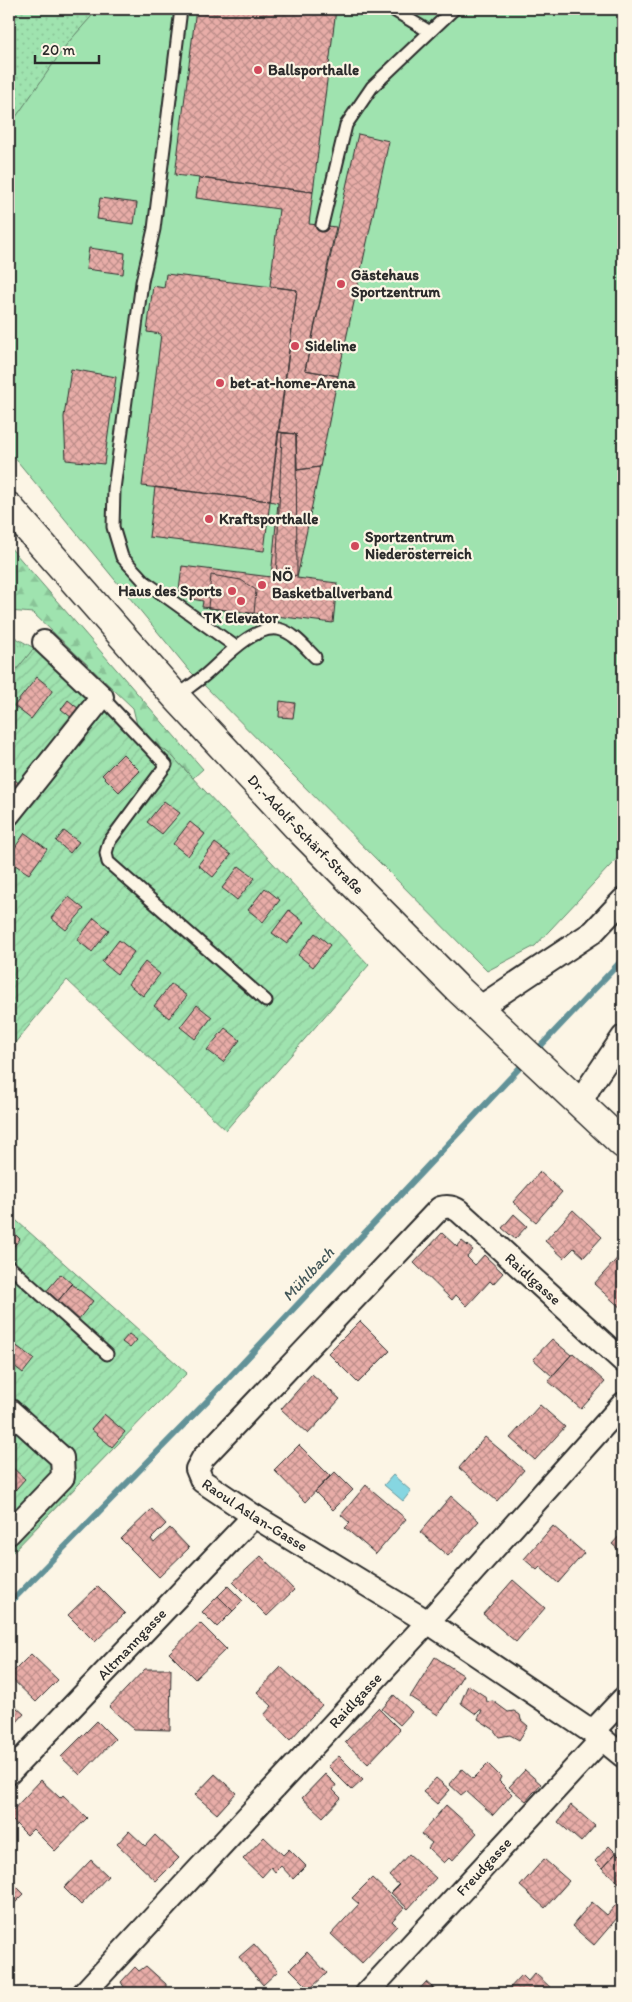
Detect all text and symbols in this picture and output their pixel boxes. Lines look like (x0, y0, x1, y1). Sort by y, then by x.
scale bar (35, 32, 99, 64)
text: 20 m (42, 41, 76, 59)
place label: Ballsporthalle (268, 61, 359, 80)
marker: Ballsporthalle (252, 64, 264, 76)
place label: Gästehaus Sportzentrum (351, 266, 441, 302)
marker: Gästehaus Sportzentrum (335, 278, 347, 290)
place label: Sideline (305, 337, 356, 355)
marker: Sideline (289, 340, 301, 352)
place label: bet-at-home-Arena (230, 374, 356, 392)
marker: bet-at-home-Arena (214, 377, 226, 389)
place label: Kraftsporthalle (219, 510, 318, 529)
marker: Kraftsporthalle (203, 513, 215, 525)
place label: Sportzentrum Niederösterreich (365, 528, 472, 563)
marker: Sportzentrum Niederösterreich (349, 540, 361, 552)
place label: NÖ Basketballverband (272, 567, 393, 602)
marker: NÖ Basketballverband (256, 579, 268, 591)
place label: Haus des Sports (118, 582, 222, 601)
marker: Haus des Sports (226, 585, 238, 597)
marker: TK Elevator (235, 595, 247, 607)
place label: TK Elevator (203, 609, 279, 627)
street label: Dr.-Adolf-Schärf-Straße (244, 771, 368, 898)
water label: Mühlbach (278, 1242, 338, 1305)
street label: Raidlgasse (501, 1249, 565, 1309)
street label: Raoul Aslan-Gasse (198, 1475, 311, 1555)
street label: Altmanngasse (94, 1605, 170, 1684)
street label: Raidlgasse (325, 1669, 385, 1732)
street label: Freudgasse (452, 1834, 515, 1900)

